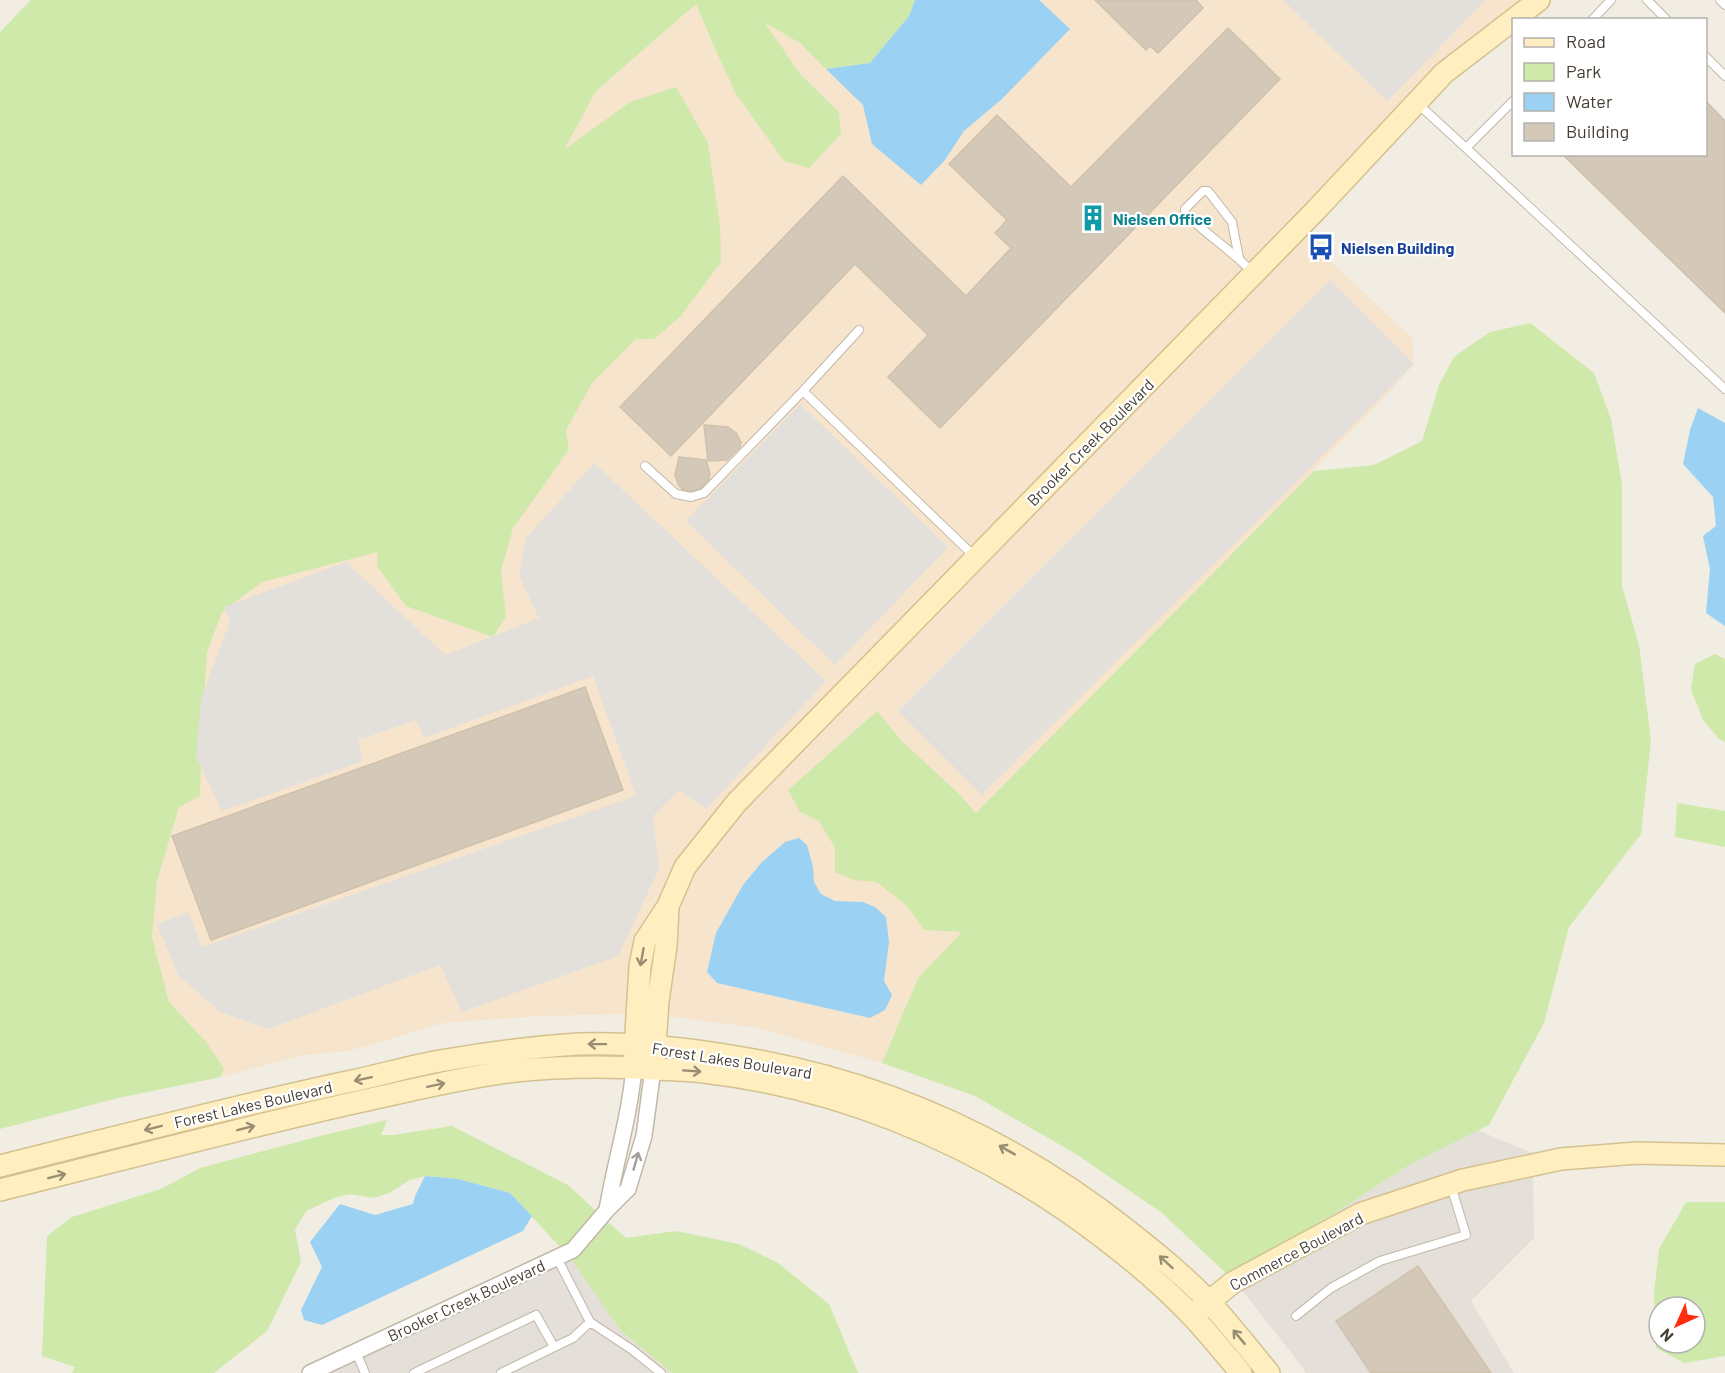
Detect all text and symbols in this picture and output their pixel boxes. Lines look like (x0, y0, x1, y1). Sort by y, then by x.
legend (1512, 18, 1707, 156)
text: Road (1566, 30, 1606, 52)
text: Park (1566, 60, 1601, 82)
text: Water (1566, 90, 1613, 112)
text: Building (1566, 120, 1629, 142)
building icon: Nielsen Office (1078, 203, 1108, 233)
place label: Nielsen Office (1113, 209, 1212, 228)
bus stop icon: Nielsen Building (1306, 232, 1336, 262)
place label: Nielsen Building (1341, 238, 1454, 257)
street label: Brooker Creek Boulevard (1023, 375, 1157, 509)
one-way arrow (636, 947, 647, 967)
one-way arrow (587, 1038, 607, 1050)
street label: Forest Lakes Boulevard (651, 1038, 813, 1082)
one-way arrow (682, 1066, 702, 1077)
one-way arrow (354, 1073, 373, 1085)
street label: Forest Lakes Boulevard (172, 1077, 334, 1131)
one-way arrow (426, 1079, 445, 1090)
one-way arrow (143, 1122, 162, 1134)
one-way arrow (236, 1122, 255, 1133)
one-way arrow (999, 1144, 1016, 1156)
one-way arrow (631, 1152, 642, 1171)
one-way arrow (47, 1169, 66, 1181)
street label: Commerce Boulevard (1226, 1208, 1366, 1294)
street label: Brooker Creek Boulevard (384, 1255, 548, 1345)
one-way arrow (1159, 1255, 1174, 1269)
north arrow (1647, 1295, 1707, 1355)
text: N (1656, 1325, 1677, 1346)
one-way arrow (1232, 1330, 1246, 1345)

